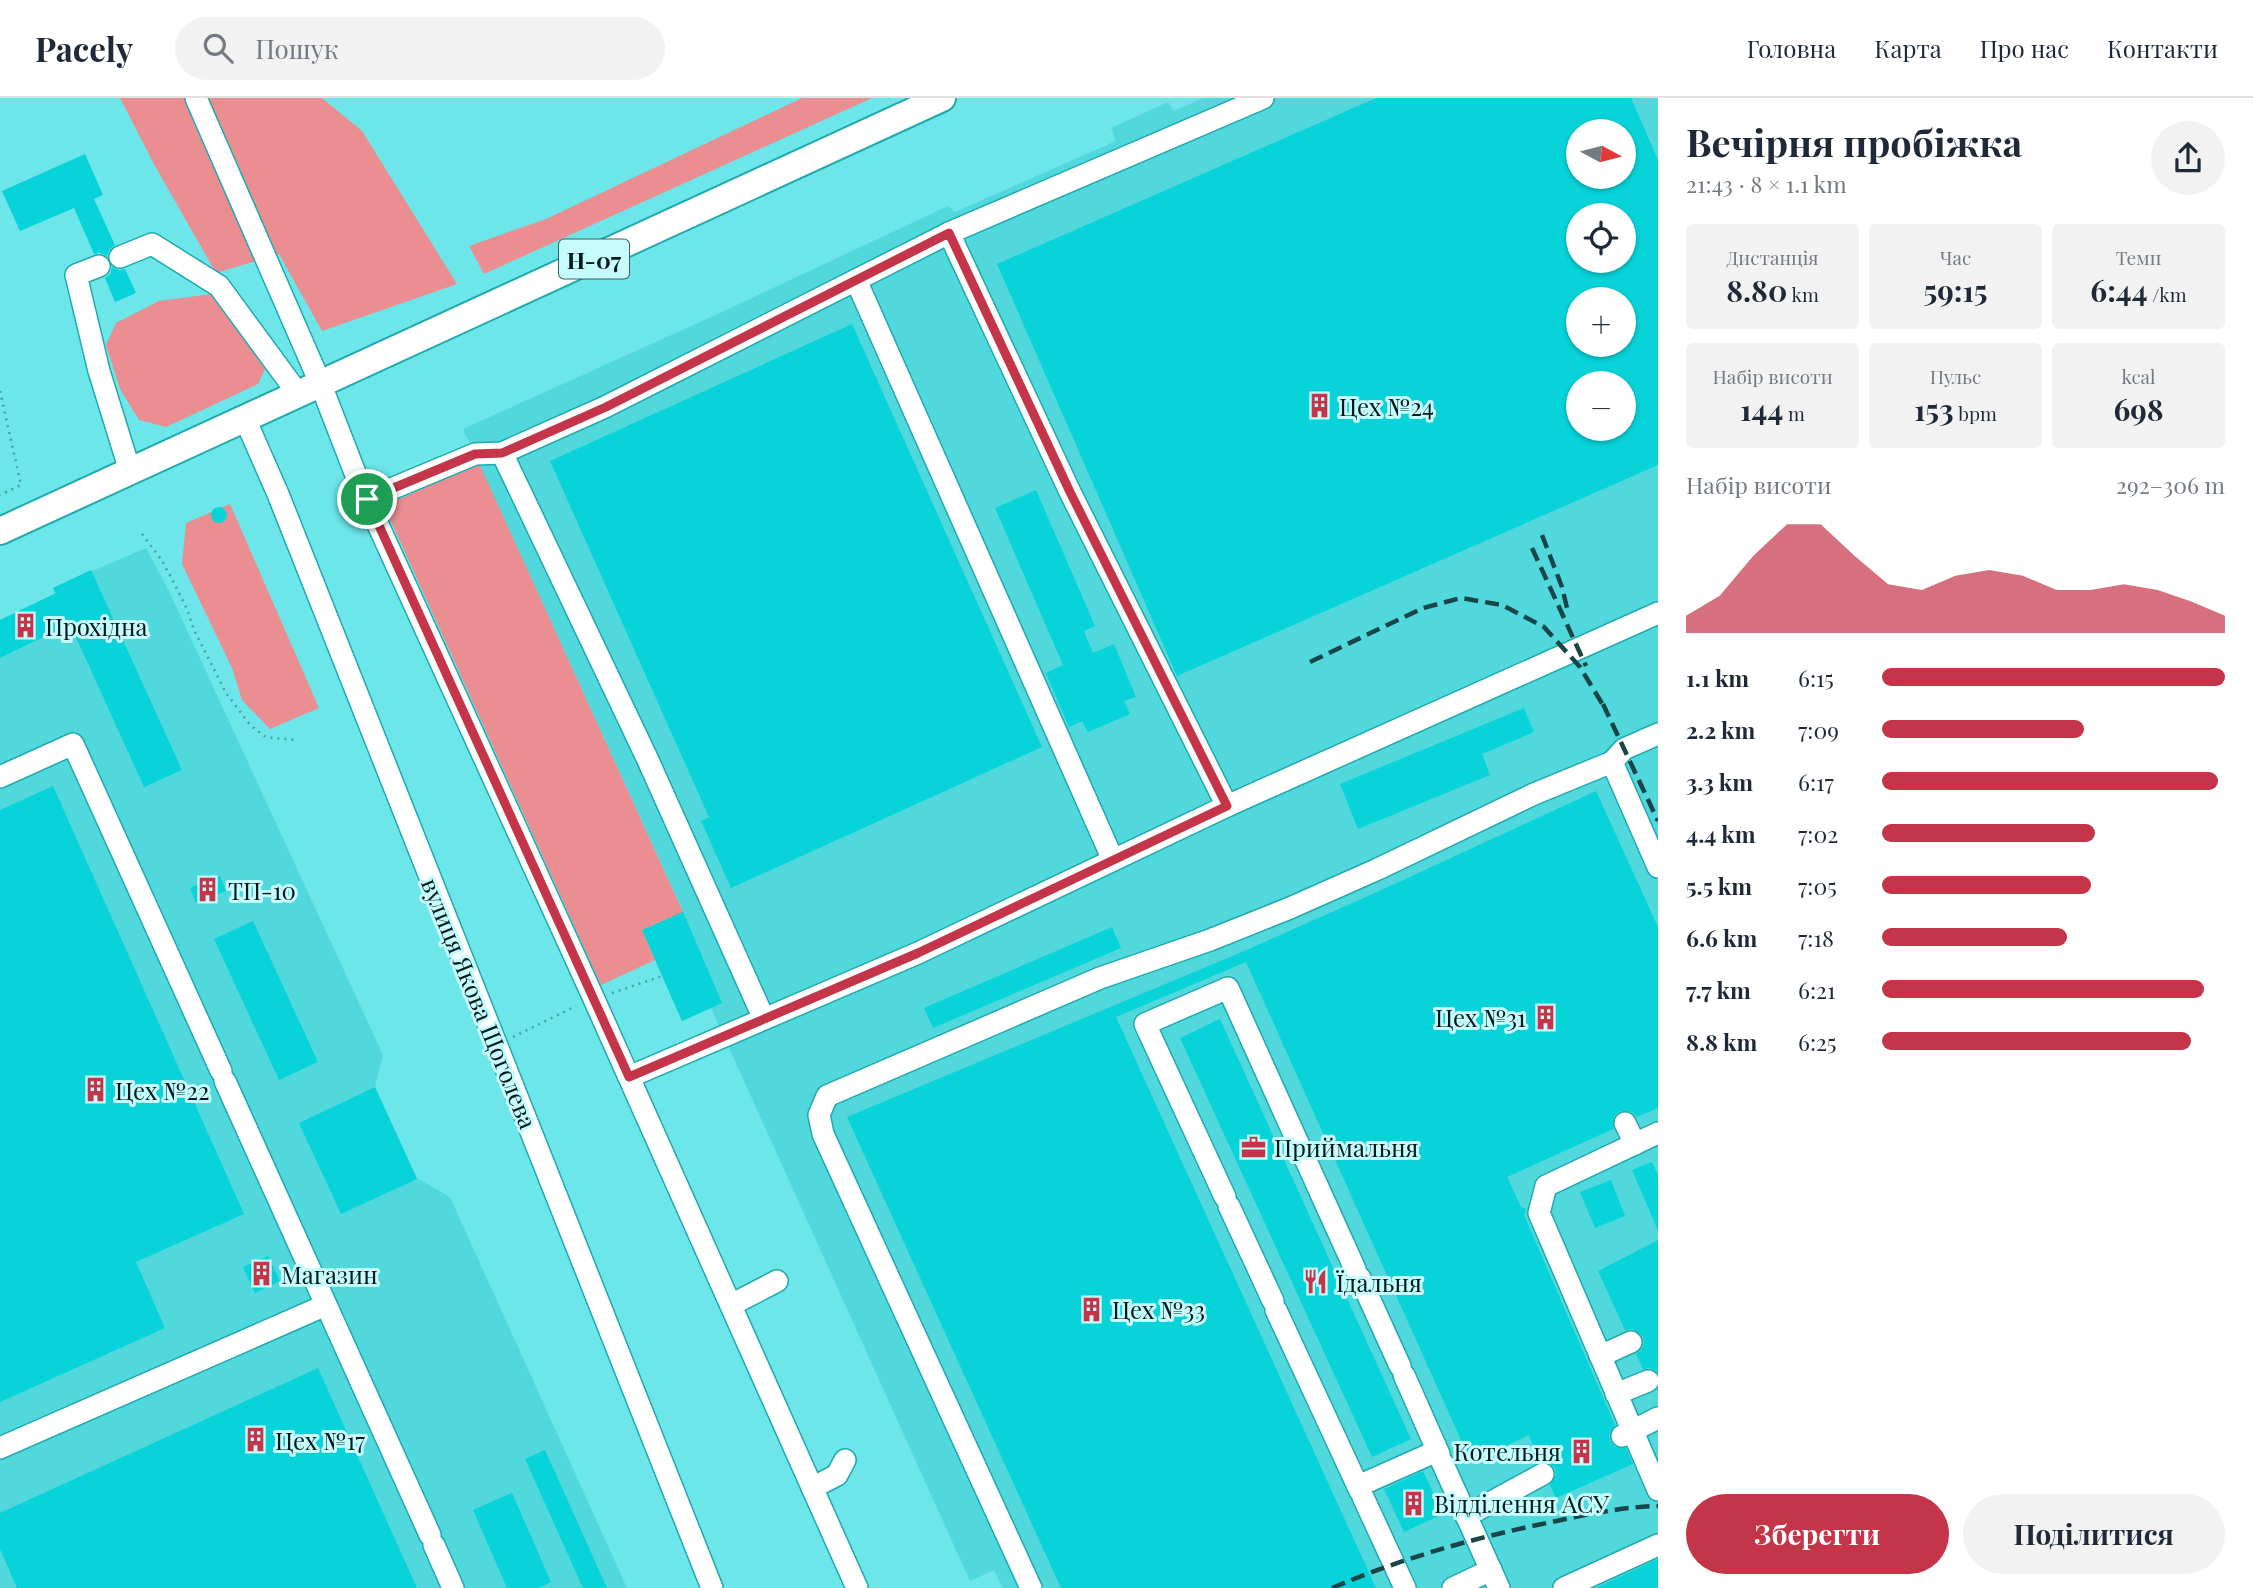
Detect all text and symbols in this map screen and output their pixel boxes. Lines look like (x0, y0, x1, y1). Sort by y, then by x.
search box (175, 17, 665, 80)
text: Pacely (35, 26, 133, 70)
icon: search (199, 29, 237, 67)
text: Пошук (255, 31, 339, 66)
text: Головна (1747, 32, 1836, 64)
text: Карта (1874, 32, 1942, 64)
text: Про нас (1980, 32, 2069, 64)
text: Контакти (2107, 32, 2218, 64)
text: Вечірня пробіжка (1686, 116, 2022, 167)
north arrow (1566, 119, 1636, 189)
map controls (1566, 119, 1636, 441)
button: share (2151, 121, 2225, 195)
text: 21:43 · 8 × 1.1 km (1686, 168, 1847, 199)
button: locate (1566, 203, 1636, 273)
road number: Н-07 (559, 240, 629, 278)
text: Дистанція (1726, 244, 1819, 270)
text: Час (1940, 244, 1971, 270)
text: Темп (2116, 244, 2161, 270)
text: 8.80 (1726, 270, 1787, 310)
text: 59:15 (1924, 270, 1987, 310)
text: 6:44 (2090, 270, 2148, 310)
text: km (1787, 281, 1819, 307)
text: /km (2148, 281, 2187, 307)
button: + (1566, 287, 1636, 357)
text: Набір висоти (1712, 363, 1833, 389)
text: Пульс (1930, 363, 1981, 389)
text: kcal (2121, 363, 2156, 389)
button: − (1566, 371, 1636, 441)
text: 144 (1740, 389, 1783, 429)
text: 153 (1914, 389, 1954, 429)
text: 698 (2113, 389, 2164, 429)
place label: Цех №24 (1339, 390, 1434, 422)
building icon: Цех №24 (1305, 392, 1333, 420)
text: m (1783, 400, 1805, 426)
text: bpm (1954, 400, 1997, 426)
pin (337, 469, 397, 529)
text: Набір висоти (1686, 469, 1831, 500)
text: 292–306 m (2116, 469, 2225, 500)
icon: arrive (348, 480, 386, 518)
place label: Прохідна (45, 610, 148, 642)
building icon: Прохідна (11, 612, 39, 640)
text: 1.1 km (1686, 662, 1749, 693)
text: 6:15 (1798, 662, 1834, 693)
text: 2.2 km (1686, 714, 1755, 745)
text: 7:09 (1798, 714, 1839, 745)
text: 3.3 km (1686, 766, 1753, 797)
text: 6:17 (1798, 766, 1834, 797)
text: 4.4 km (1686, 818, 1756, 849)
text: 7:02 (1798, 818, 1838, 849)
text: 5.5 km (1686, 870, 1752, 901)
text: 7:05 (1798, 870, 1837, 901)
street label: вулиця Якова Щоголева (415, 873, 545, 1133)
place label: ТП-10 (228, 874, 296, 906)
building icon: ТП-10 (194, 876, 222, 904)
text: 6.6 km (1686, 922, 1757, 953)
text: 7:18 (1798, 922, 1834, 953)
text: 7.7 km (1686, 974, 1751, 1005)
text: 6:21 (1798, 974, 1836, 1005)
place label: Цех №31 (1435, 1001, 1526, 1033)
building icon: Цех №31 (1532, 1003, 1560, 1031)
text: 8.8 km (1686, 1026, 1757, 1057)
text: 6:25 (1798, 1026, 1837, 1057)
place label: Цех №22 (115, 1074, 209, 1106)
building icon: Цех №22 (81, 1076, 109, 1104)
place label: Приймальня (1274, 1131, 1419, 1163)
office icon: Приймальня (1240, 1133, 1268, 1161)
place label: Магазин (281, 1258, 378, 1290)
building icon: Магазин (247, 1260, 275, 1288)
place label: Їдальня (1336, 1266, 1422, 1298)
restaurant icon: Їдальня (1302, 1268, 1330, 1296)
place label: Цех №33 (1112, 1293, 1205, 1325)
building icon: Цех №33 (1078, 1295, 1106, 1323)
place label: Цех №17 (275, 1424, 365, 1456)
building icon: Цех №17 (241, 1426, 269, 1454)
place label: Котельня (1454, 1435, 1561, 1467)
building icon: Котельня (1567, 1437, 1595, 1465)
place label: Відділення АСУ (1434, 1487, 1609, 1519)
building icon: Відділення АСУ (1400, 1489, 1428, 1517)
button: Зберегти (1686, 1494, 1949, 1574)
button: Поділитися (1963, 1494, 2225, 1574)

